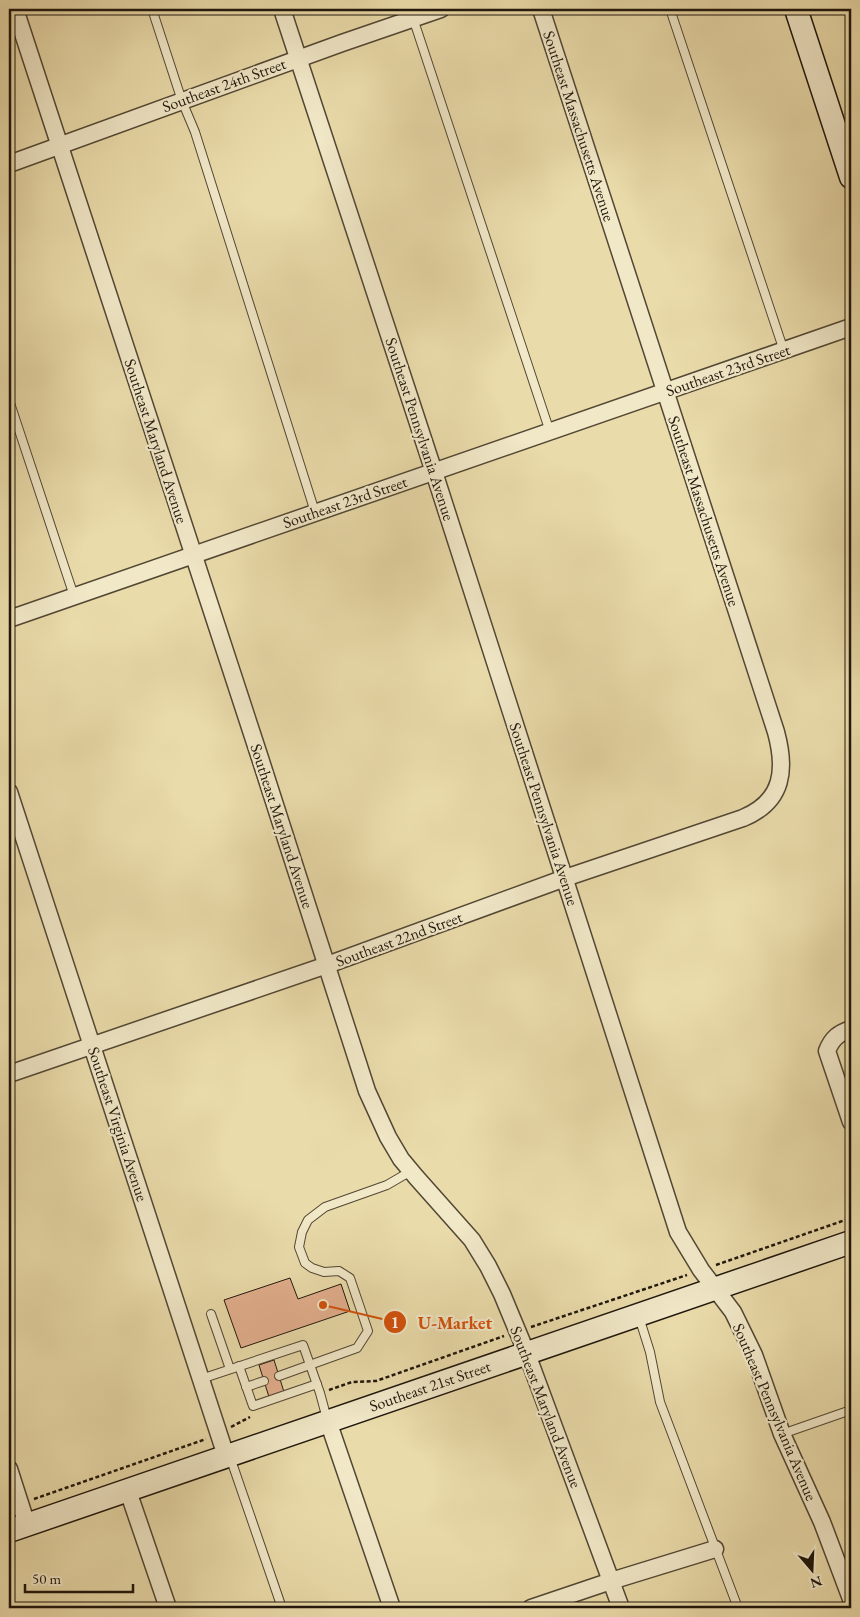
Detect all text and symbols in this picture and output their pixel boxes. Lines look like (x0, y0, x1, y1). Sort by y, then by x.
street label: Southeast Massachusetts Avenue (538, 28, 620, 224)
street label: Southeast 24th Street (159, 53, 289, 117)
street label: Southeast Pennsylvania Avenue (380, 335, 460, 523)
street label: Southeast 23rd Street (663, 339, 793, 401)
street label: Southeast Maryland Avenue (119, 356, 193, 526)
street label: Southeast Massachusetts Avenue (663, 413, 745, 609)
street label: Southeast 23rd Street (280, 471, 410, 533)
street label: Southeast Pennsylvania Avenue (504, 720, 584, 908)
street label: Southeast Maryland Avenue (245, 741, 319, 911)
street label: Southeast 22nd Street (333, 906, 465, 972)
street label: Southeast Virginia Avenue (83, 1044, 153, 1204)
callout: U-Market (383, 1306, 502, 1339)
text: U-Market (418, 1311, 492, 1334)
text: 1 (391, 1313, 399, 1332)
street label: Southeast Pennsylvania Avenue (728, 1320, 822, 1504)
street label: Southeast Maryland Avenue (505, 1323, 587, 1491)
street label: Southeast 21st Street (367, 1355, 493, 1417)
north arrow (788, 1544, 838, 1594)
scale bar (25, 1562, 132, 1594)
text: 50 m (32, 1569, 61, 1588)
text: N (807, 1572, 825, 1593)

